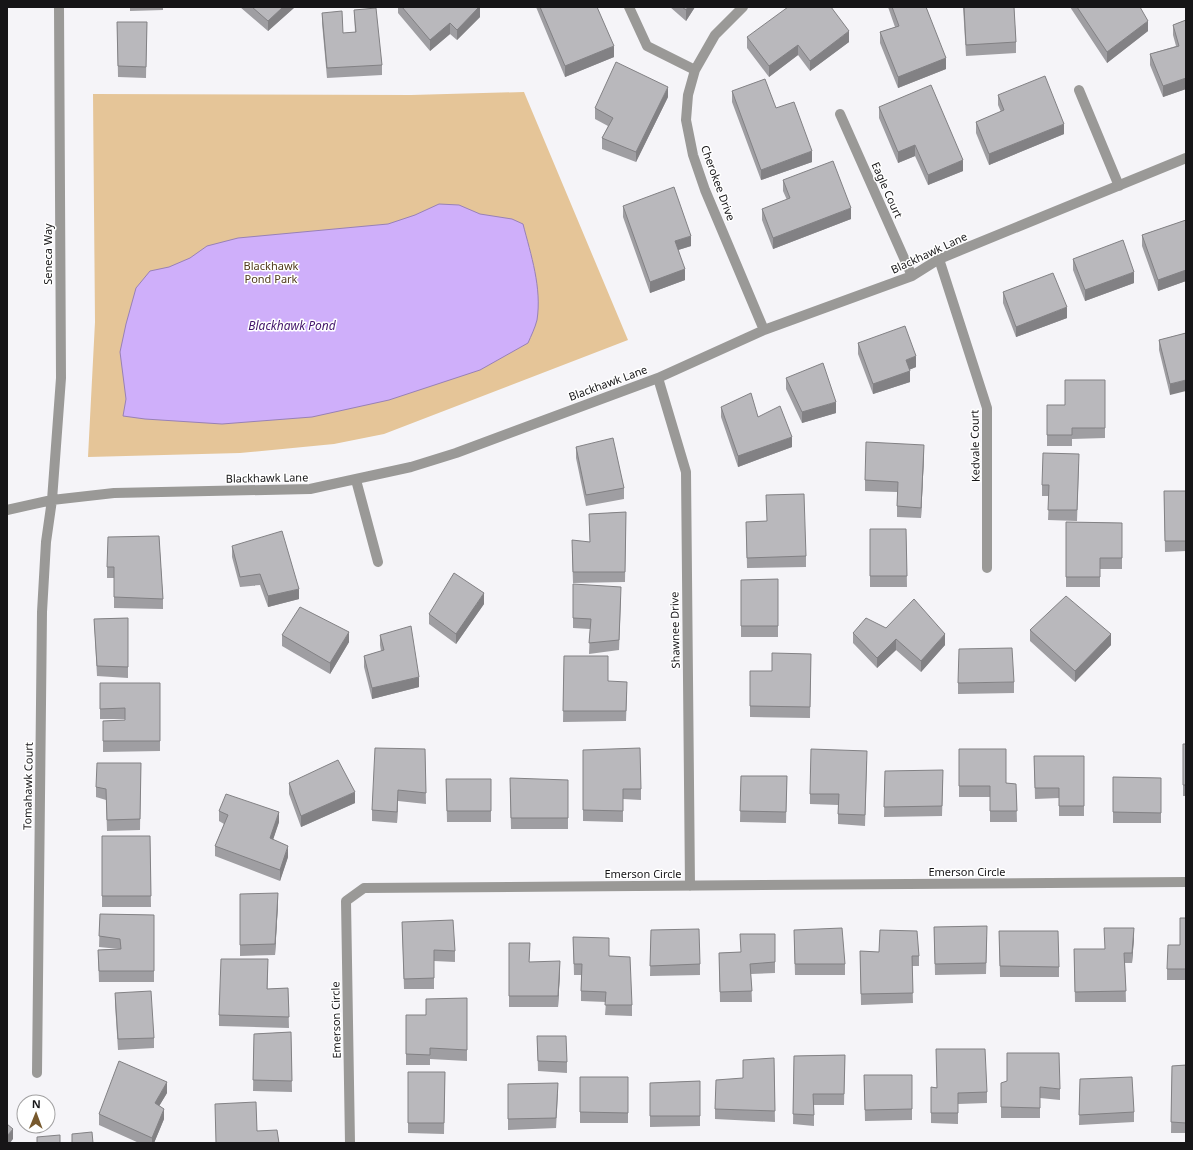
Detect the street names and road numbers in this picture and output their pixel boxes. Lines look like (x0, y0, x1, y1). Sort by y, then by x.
street label: Cherokee Drive (698, 143, 739, 223)
street label: Eagle Court (868, 159, 906, 220)
street label: Seneca Way (40, 223, 55, 285)
street label: Blackhawk Lane (888, 228, 969, 277)
street label: Blackhawk Lane (566, 361, 649, 404)
street label: Kedvale Court (966, 410, 983, 482)
street label: Blackhawk Lane (226, 469, 308, 486)
street label: Shawnee Drive (666, 591, 683, 669)
street label: Tomahawk Court (19, 742, 36, 830)
street label: Emerson Circle (928, 864, 1006, 879)
street label: Emerson Circle (604, 866, 682, 881)
street label: Emerson Circle (327, 981, 344, 1059)

